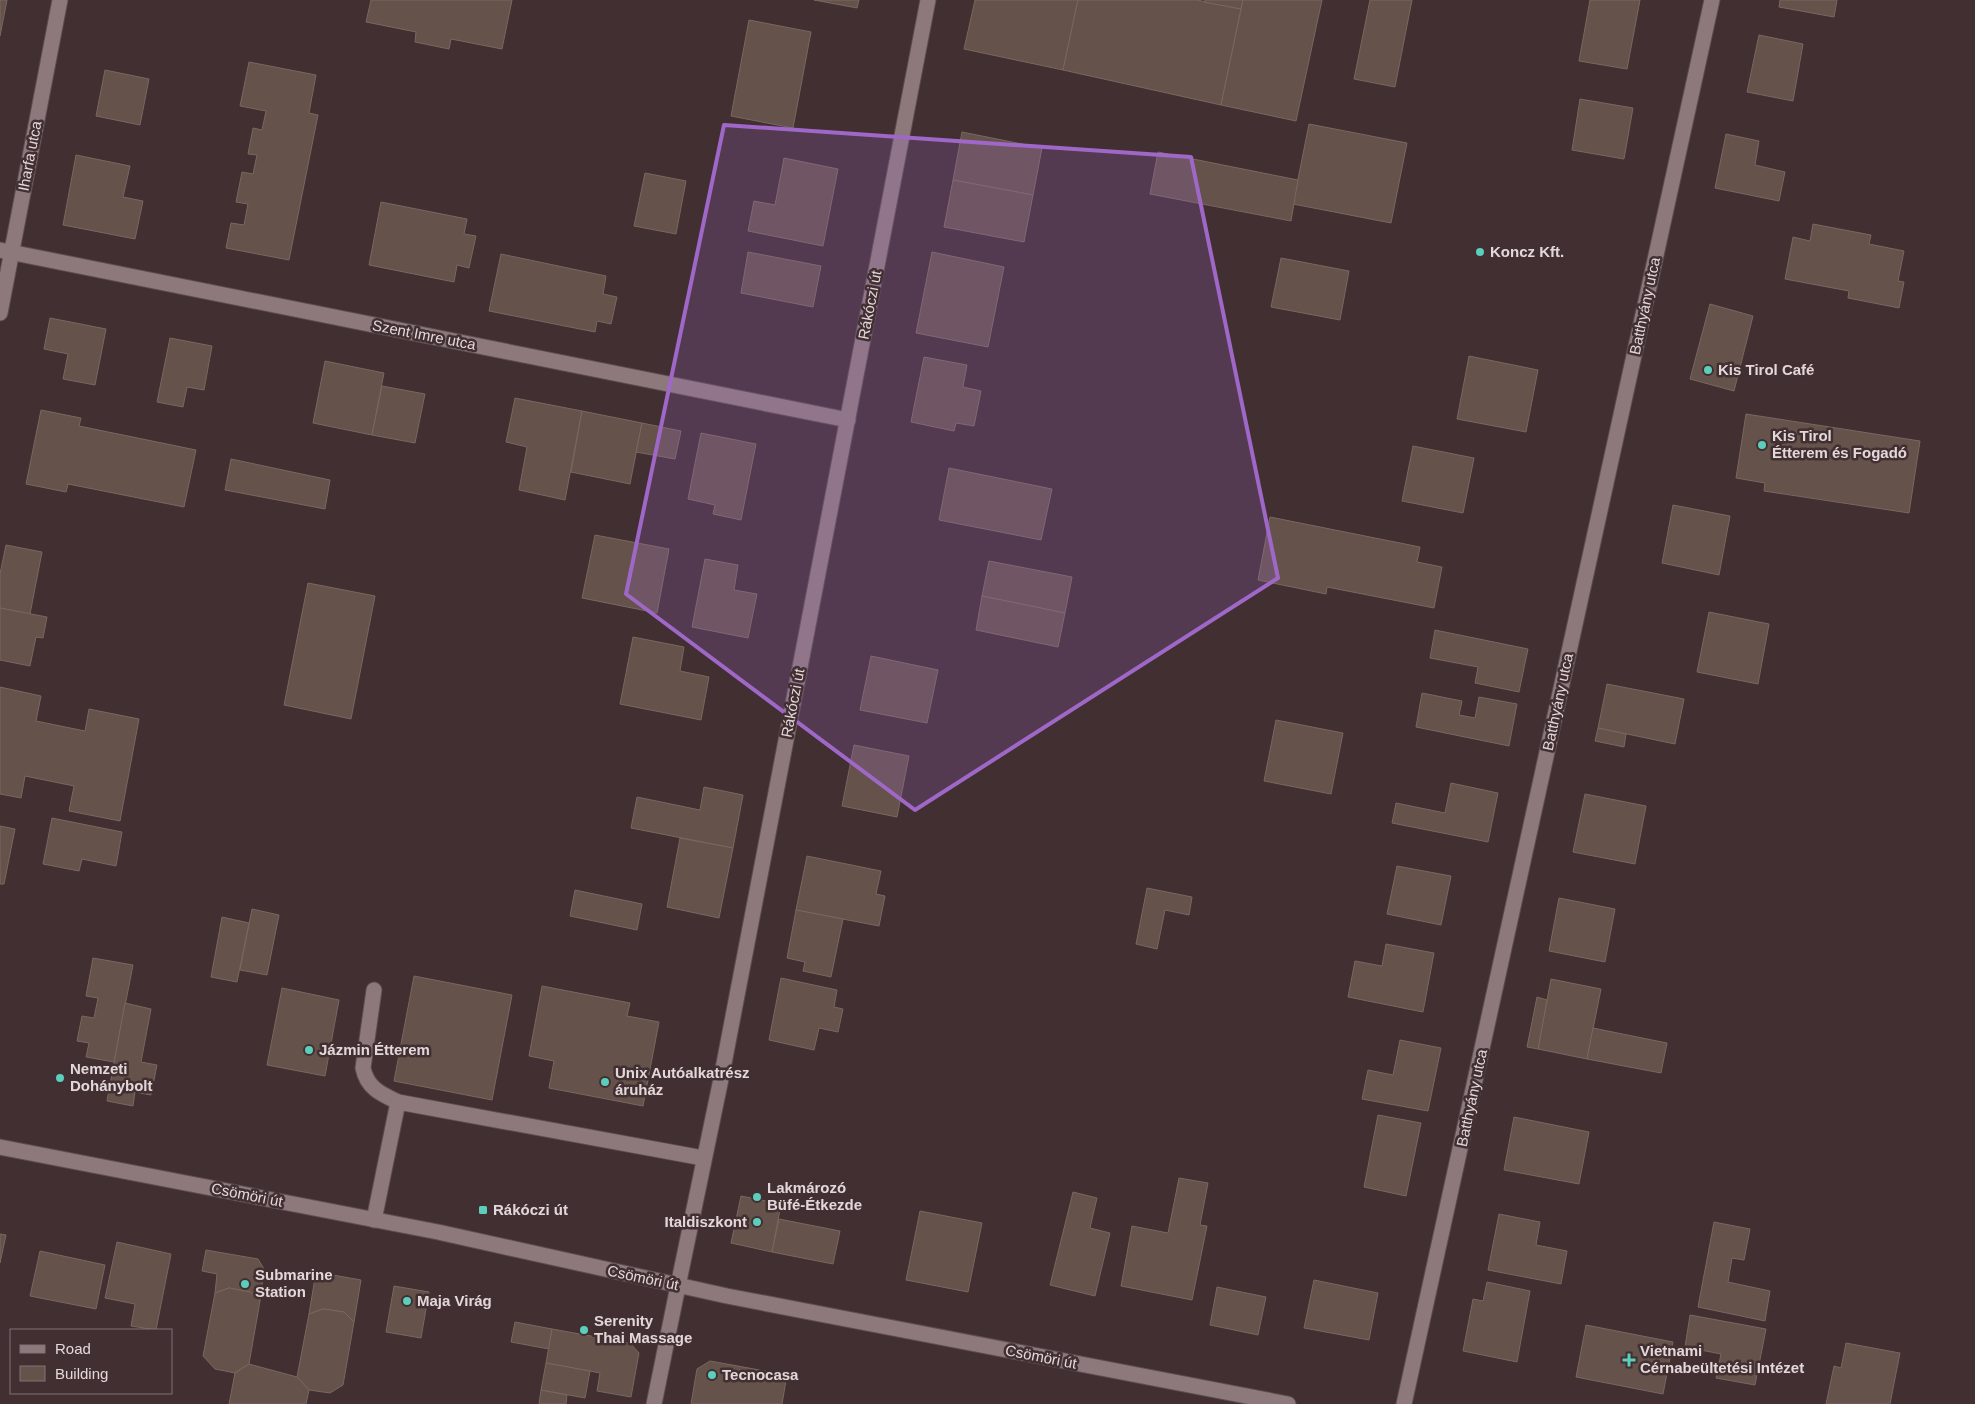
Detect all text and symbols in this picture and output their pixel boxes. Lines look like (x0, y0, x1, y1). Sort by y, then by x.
street label: Iharfa utca (14, 119, 45, 192)
place label: Koncz Kft. (1490, 243, 1564, 260)
marker: Koncz Kft. (1474, 246, 1486, 258)
street label: Batthyány utca (1626, 255, 1663, 356)
street label: Rákóczi út (854, 268, 885, 341)
street label: Szent Imre utca (371, 316, 478, 353)
place label: Kis Tirol Café (1718, 361, 1814, 378)
marker: Kis Tirol Café (1702, 364, 1714, 376)
place label: Kis Tirol Étterem és Fogadó (1772, 427, 1907, 461)
marker: Kis Tirol Étterem és Fogadó (1756, 439, 1768, 451)
street label: Batthyány utca (1539, 651, 1576, 752)
street label: Rákóczi út (777, 666, 808, 739)
place label: Jázmin Étterem (319, 1041, 430, 1058)
marker: Jázmin Étterem (303, 1044, 315, 1056)
street label: Batthyány utca (1453, 1047, 1490, 1148)
place label: Nemzeti Dohánybolt (70, 1060, 153, 1094)
place label: Unix Autóalkatrész áruház (615, 1064, 749, 1098)
marker: Nemzeti Dohánybolt (54, 1072, 66, 1084)
marker: Unix Autóalkatrész áruház (599, 1076, 611, 1088)
street label: Csömöri út (210, 1179, 285, 1210)
place label: Lakmározó Büfé-Étkezde (767, 1179, 862, 1213)
marker: Lakmározó Büfé-Étkezde (751, 1191, 763, 1203)
place label: Rákóczi út (493, 1201, 568, 1218)
marker: Rákóczi út (477, 1204, 489, 1216)
place label: Italdiszkont (664, 1213, 747, 1230)
marker: Italdiszkont (751, 1216, 763, 1228)
street label: Csömöri út (606, 1262, 681, 1294)
place label: Submarine Station (255, 1266, 333, 1300)
marker: Submarine Station (239, 1278, 251, 1290)
place label: Maja Virág (417, 1292, 492, 1309)
marker: Maja Virág (401, 1295, 413, 1307)
place label: Serenity Thai Massage (594, 1312, 692, 1346)
marker: Serenity Thai Massage (578, 1324, 590, 1336)
legend (10, 1329, 172, 1394)
text: Road (55, 1340, 91, 1357)
street label: Csömöri út (1004, 1341, 1079, 1372)
place label: Vietnami Cérnabeültetési Intézet (1640, 1342, 1804, 1376)
marker: Vietnami Cérnabeültetési Intézet (1622, 1353, 1636, 1367)
text: Building (55, 1365, 108, 1382)
place label: Tecnocasa (722, 1366, 799, 1383)
marker: Tecnocasa (706, 1369, 718, 1381)

